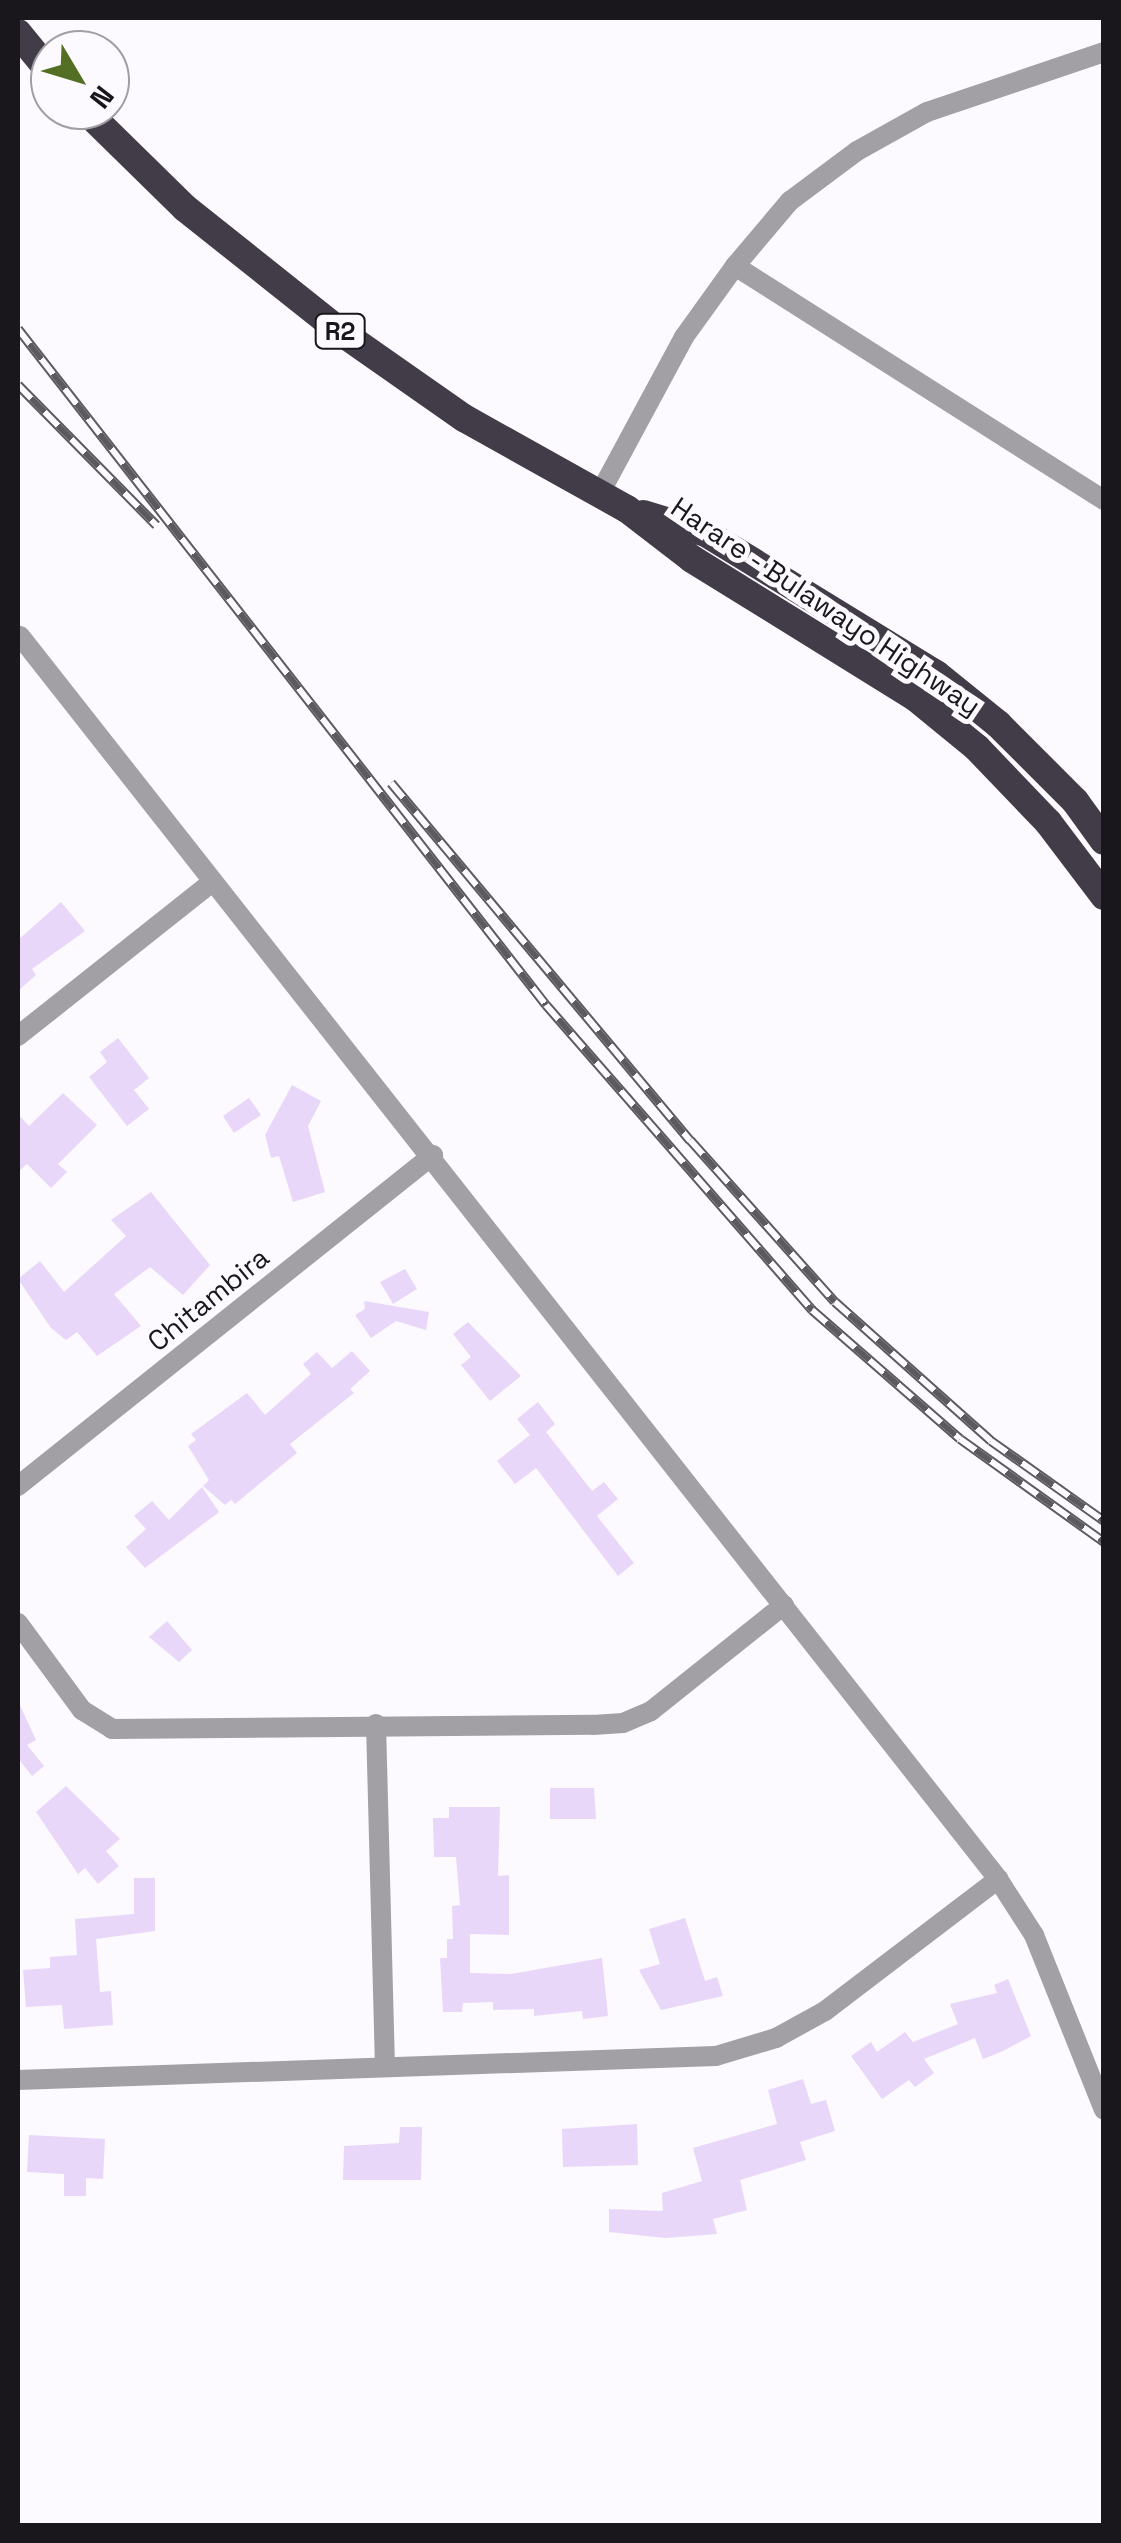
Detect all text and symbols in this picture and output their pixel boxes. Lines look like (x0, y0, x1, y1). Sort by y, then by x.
north arrow (30, 30, 130, 130)
text: N (82, 79, 122, 116)
road number: R2 (312, 311, 368, 351)
street label: Harare - Bulawayo Highway (664, 489, 988, 723)
street label: Chitambira (141, 1240, 275, 1358)

